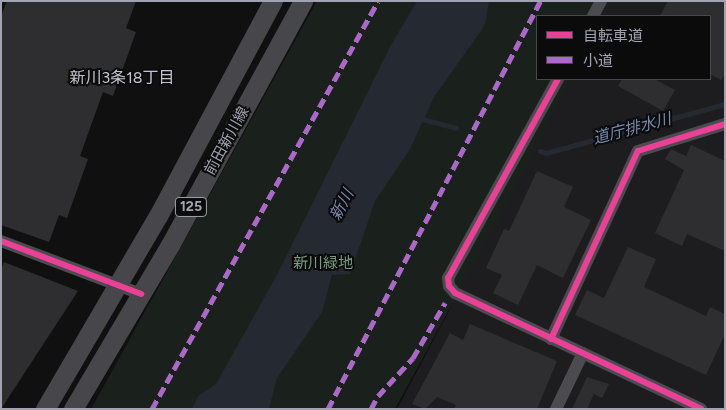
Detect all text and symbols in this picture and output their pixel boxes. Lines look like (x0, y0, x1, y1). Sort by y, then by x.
legend (536, 15, 711, 80)
text: 自転車道 (583, 27, 643, 45)
text: 小道 (583, 52, 613, 70)
district label: 新川3条18丁目 (69, 68, 175, 88)
street label: 前田新川線 (201, 104, 253, 178)
water label: 道庁排水川 (591, 109, 673, 149)
water label: 新川 (326, 186, 358, 224)
road number: 125 (175, 196, 207, 218)
park label: 新川緑地 (293, 255, 353, 273)

